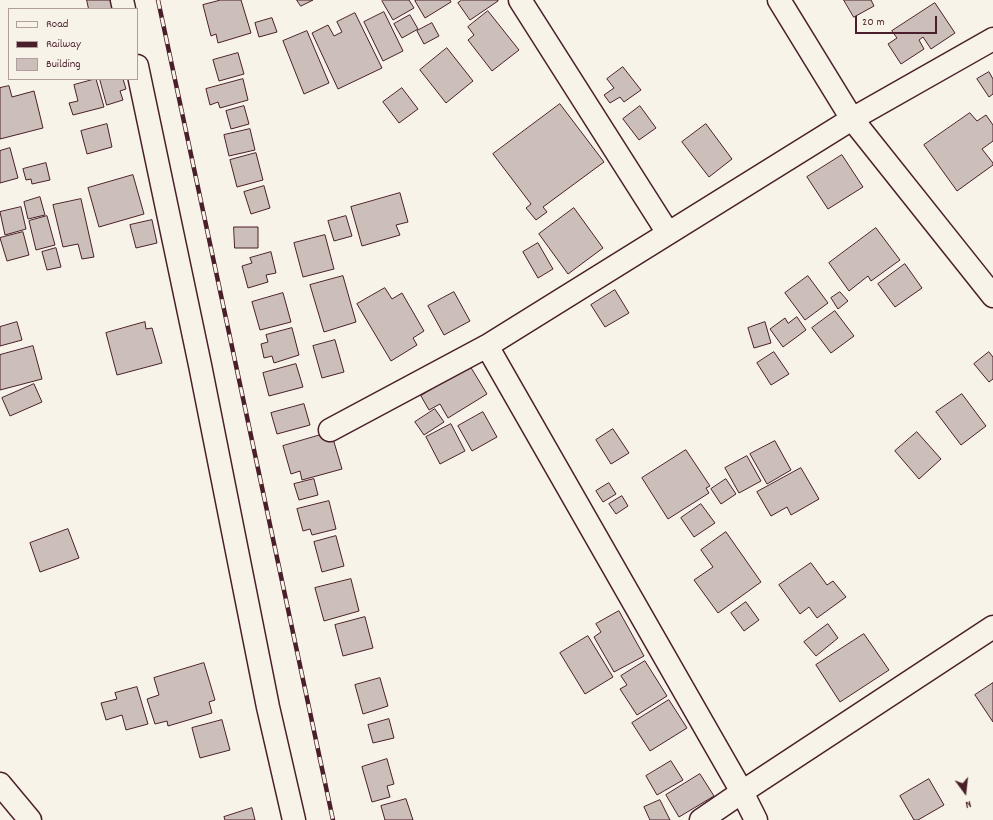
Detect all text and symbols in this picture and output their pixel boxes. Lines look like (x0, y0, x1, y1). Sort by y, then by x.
legend (8, 8, 138, 80)
scale bar (857, 8, 939, 34)
text: 20 m (862, 14, 885, 31)
text: Road (46, 16, 68, 33)
text: Railway (46, 36, 81, 53)
text: Building (46, 56, 81, 73)
north arrow (945, 772, 985, 812)
text: N (963, 795, 973, 812)

